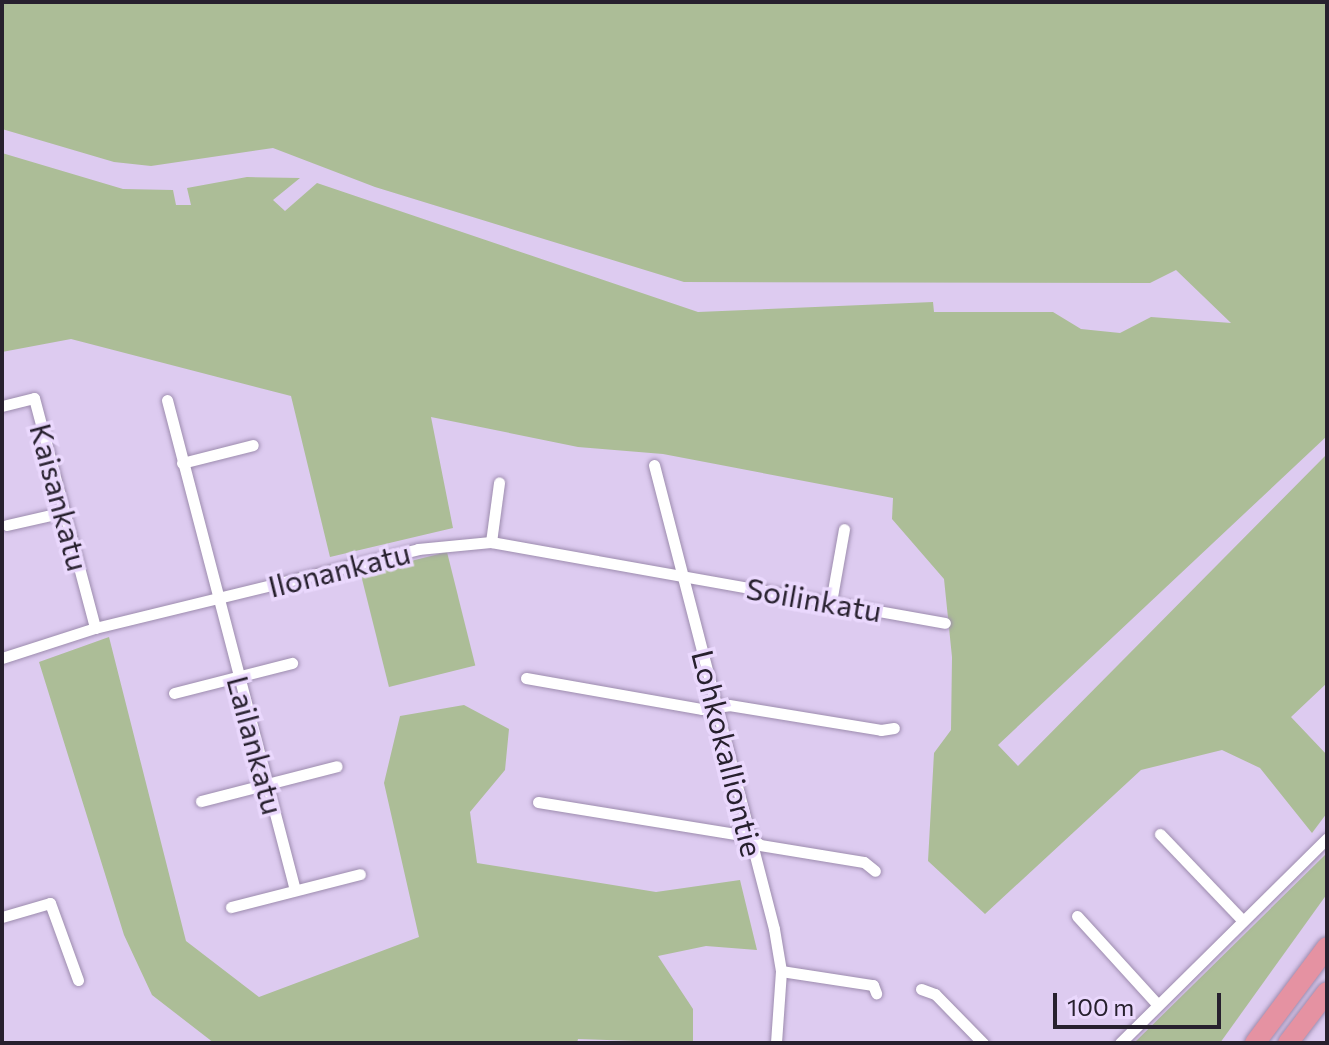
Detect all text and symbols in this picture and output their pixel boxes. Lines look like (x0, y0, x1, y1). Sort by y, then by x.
street label: Kaisankatu (23, 419, 97, 575)
street label: Ilonankatu (264, 534, 414, 604)
street label: Soilinkatu (744, 569, 884, 629)
street label: Lohkokalliontie (685, 646, 771, 860)
street label: Lailankatu (220, 672, 292, 818)
scale bar (1057, 977, 1225, 1027)
text: 100 m (1067, 992, 1134, 1021)

